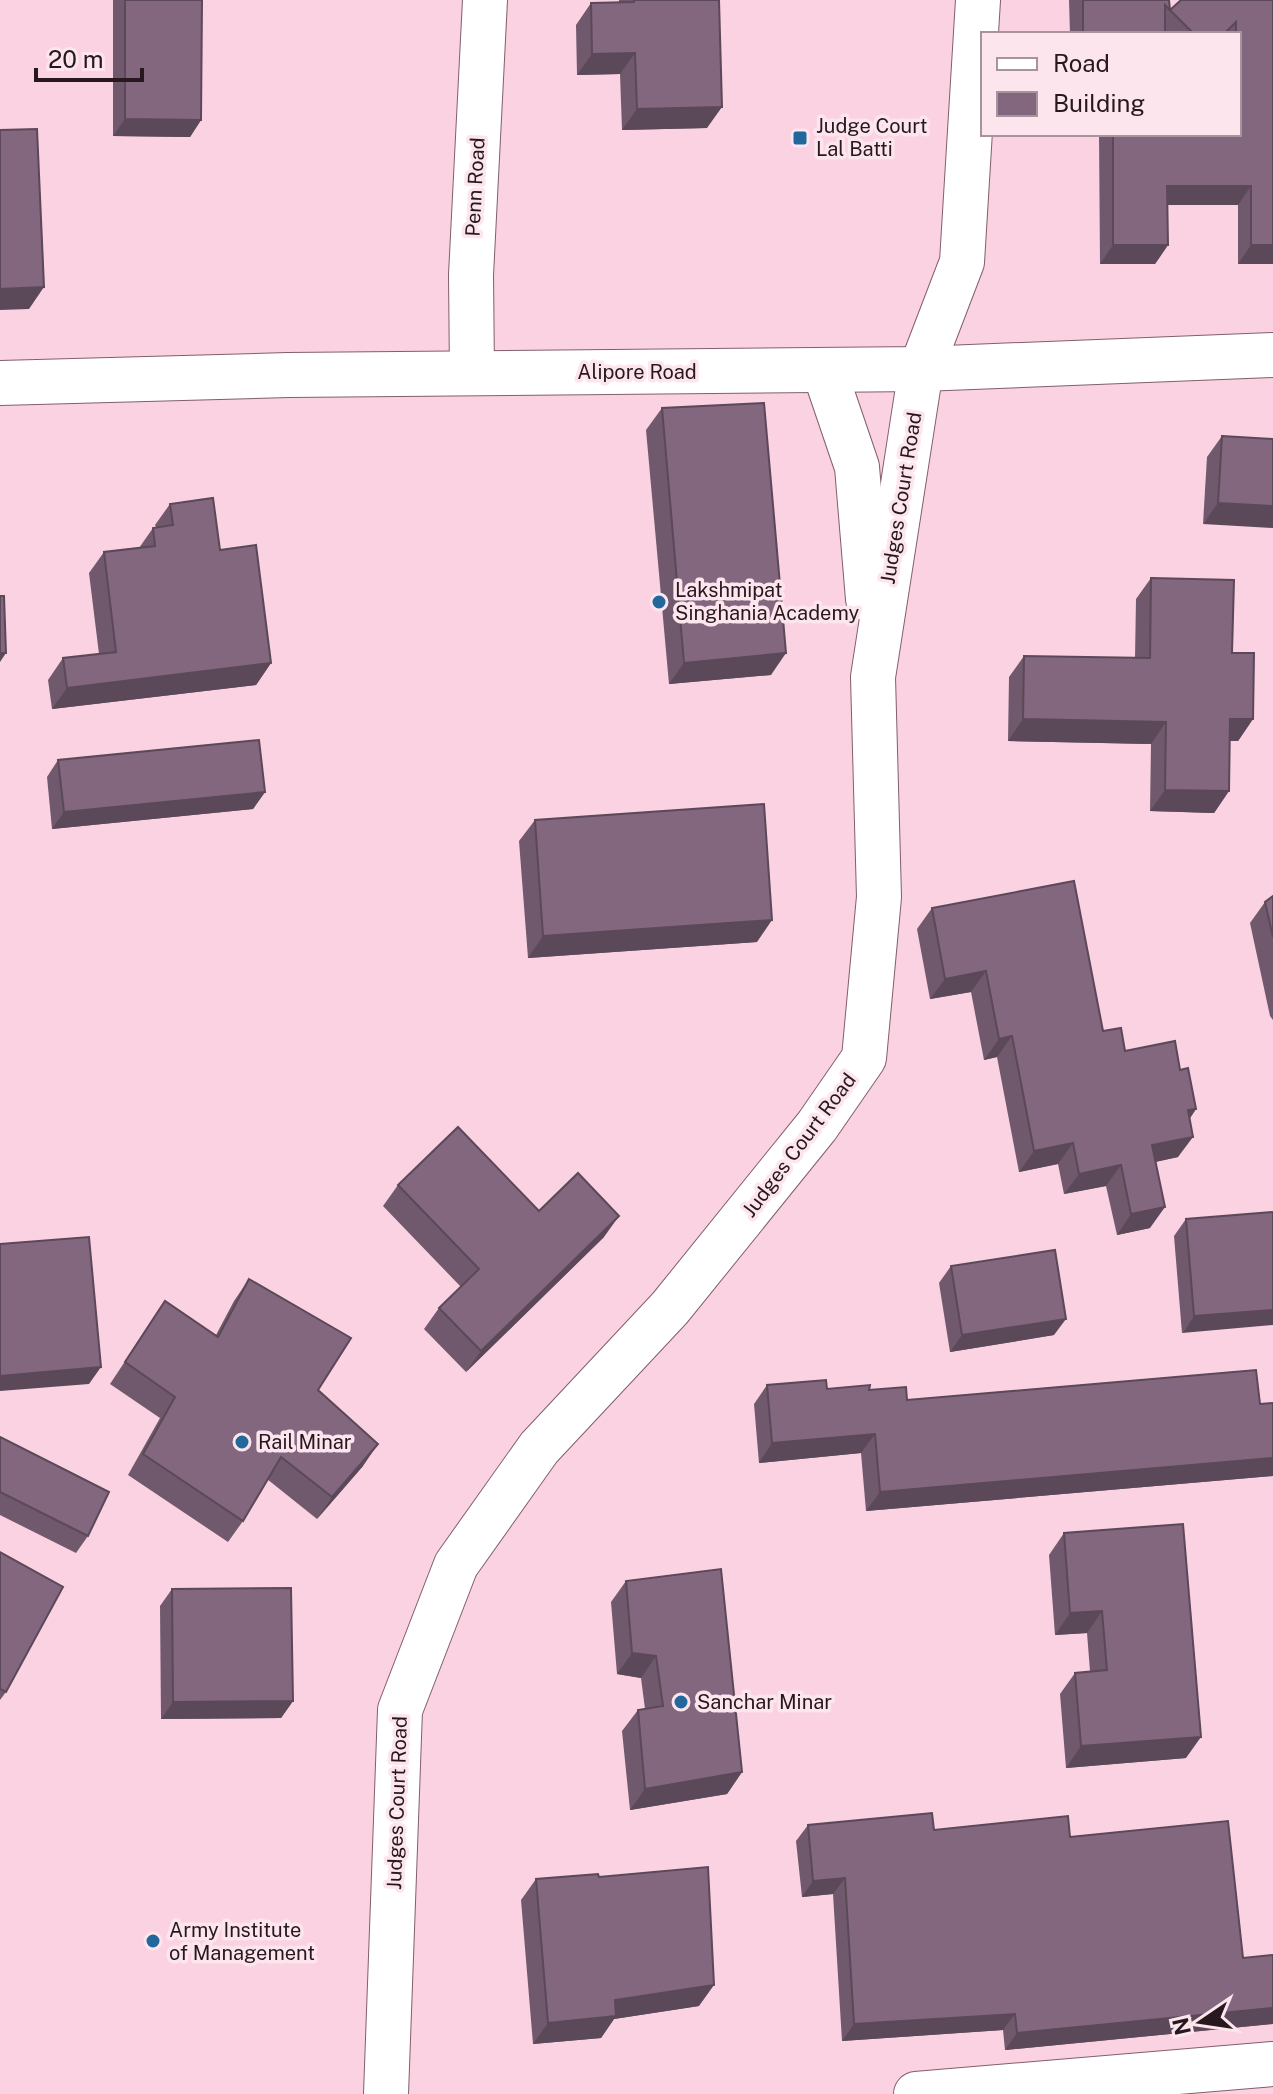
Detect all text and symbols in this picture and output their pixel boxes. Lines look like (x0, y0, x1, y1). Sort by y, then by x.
scale bar (36, 32, 142, 82)
legend (981, 32, 1241, 136)
text: 20 m (48, 45, 104, 73)
text: Road (1053, 49, 1110, 77)
text: Building (1053, 89, 1145, 117)
place label: Judge Court Lal Batti (816, 114, 928, 161)
marker: Judge Court Lal Batti (791, 129, 809, 147)
street label: Penn Road (460, 137, 490, 237)
street label: Alipore Road (577, 360, 697, 384)
street label: Judges Court Road (876, 410, 926, 586)
place label: Lakshmipat Singhania Academy (675, 578, 859, 625)
marker: Lakshmipat Singhania Academy (650, 593, 668, 611)
street label: Judges Court Road (737, 1068, 861, 1222)
place label: Rail Minar (258, 1430, 352, 1454)
marker: Rail Minar (233, 1433, 251, 1451)
place label: Sanchar Minar (697, 1690, 832, 1714)
marker: Sanchar Minar (672, 1693, 690, 1711)
street label: Judges Court Road (382, 1716, 412, 1890)
place label: Army Institute of Management (169, 1918, 315, 1965)
marker: Army Institute of Management (144, 1932, 162, 1950)
north arrow (1161, 1982, 1241, 2062)
text: N (1167, 2015, 1196, 2038)

